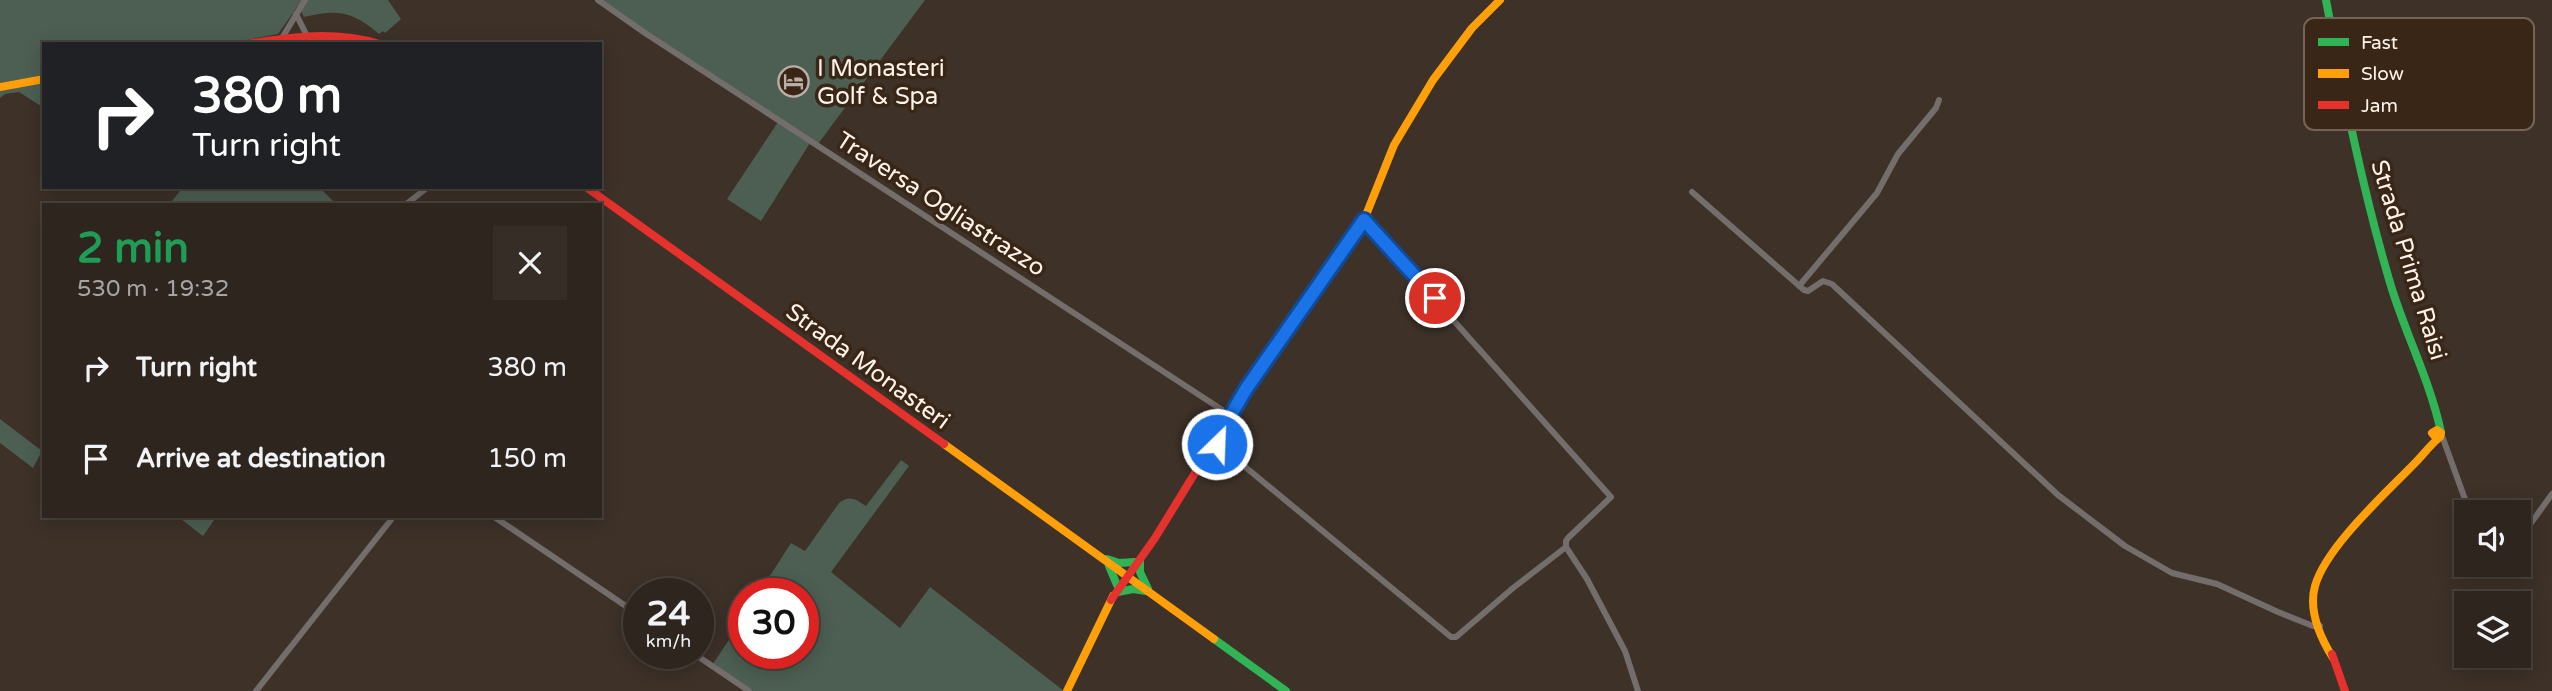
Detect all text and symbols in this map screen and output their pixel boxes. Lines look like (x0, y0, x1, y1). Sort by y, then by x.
legend (2304, 18, 2534, 130)
text: Fast (2361, 32, 2398, 54)
place label: I Monasteri Golf & Spa (817, 54, 945, 111)
text: Slow (2361, 63, 2404, 85)
hotel icon: I Monasteri Golf & Spa (777, 65, 811, 99)
text: 380 m (192, 67, 342, 126)
icon: right (77, 70, 168, 161)
text: Jam (2361, 95, 2398, 117)
street label: Traversa Ogliastrazzo (831, 126, 1051, 283)
text: Turn right (192, 127, 341, 165)
street label: Strada Prima Raisi (2364, 157, 2453, 364)
text: 2 min (77, 223, 189, 274)
button: close (493, 226, 567, 300)
pin (1405, 268, 1465, 328)
text: 530 m · 19:32 (77, 275, 229, 303)
icon: arrive (1416, 279, 1454, 317)
street label: Strada Monasteri (780, 297, 955, 436)
icon: right (77, 349, 115, 387)
text: Turn right (136, 352, 257, 383)
text: 380 m (487, 352, 567, 383)
position arrow (1180, 407, 1254, 481)
icon: arrive (77, 440, 115, 478)
text: Arrive at destination (136, 443, 386, 474)
text: 150 m (487, 443, 567, 474)
map controls (2454, 500, 2531, 668)
button: sound (2454, 500, 2531, 577)
speed limit sign: 30 (728, 578, 819, 669)
button: layers (2454, 591, 2531, 668)
text: 24 (647, 593, 690, 635)
text: km/h (646, 630, 691, 652)

